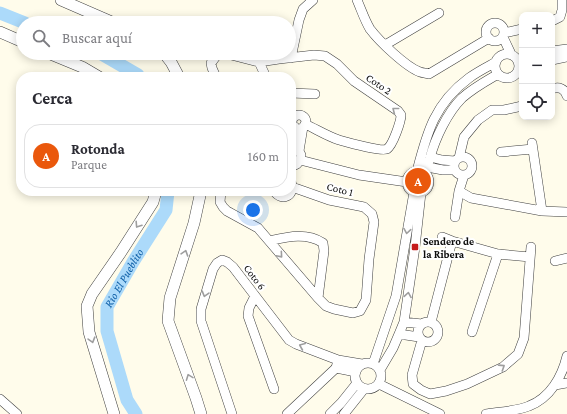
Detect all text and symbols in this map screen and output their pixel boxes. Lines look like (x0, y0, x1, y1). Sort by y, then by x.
map controls (519, 12, 555, 120)
button: + (519, 12, 555, 48)
search box (16, 16, 296, 60)
icon: search (30, 27, 52, 49)
text: Buscar aquí (62, 30, 132, 46)
button: − (519, 48, 555, 84)
street label: Coto 2 (364, 71, 394, 97)
button: locate (519, 84, 555, 120)
text: Cerca (32, 89, 72, 108)
one-way arrow (392, 107, 399, 114)
text: Rotonda (71, 141, 125, 157)
text: A (42, 149, 50, 164)
text: 160 m (248, 149, 279, 164)
text: Parque (71, 157, 107, 172)
pin: A (405, 166, 431, 196)
street label: Coto 1 (326, 180, 355, 198)
your location (243, 200, 263, 220)
one-way arrow (136, 221, 143, 228)
one-way arrow (403, 228, 412, 234)
place label: Sendero de la Ribera (423, 235, 474, 260)
marker: Sendero de la Ribera (410, 242, 420, 252)
water label: Rio El Pueblito (101, 246, 147, 310)
one-way arrow (180, 250, 188, 257)
one-way arrow (276, 250, 283, 257)
street label: Coto 6 (242, 262, 268, 292)
one-way arrow (201, 291, 210, 298)
one-way arrow (403, 292, 412, 298)
one-way arrow (87, 336, 96, 343)
one-way arrow (298, 343, 306, 351)
one-way arrow (498, 364, 505, 372)
one-way arrow (185, 374, 193, 381)

